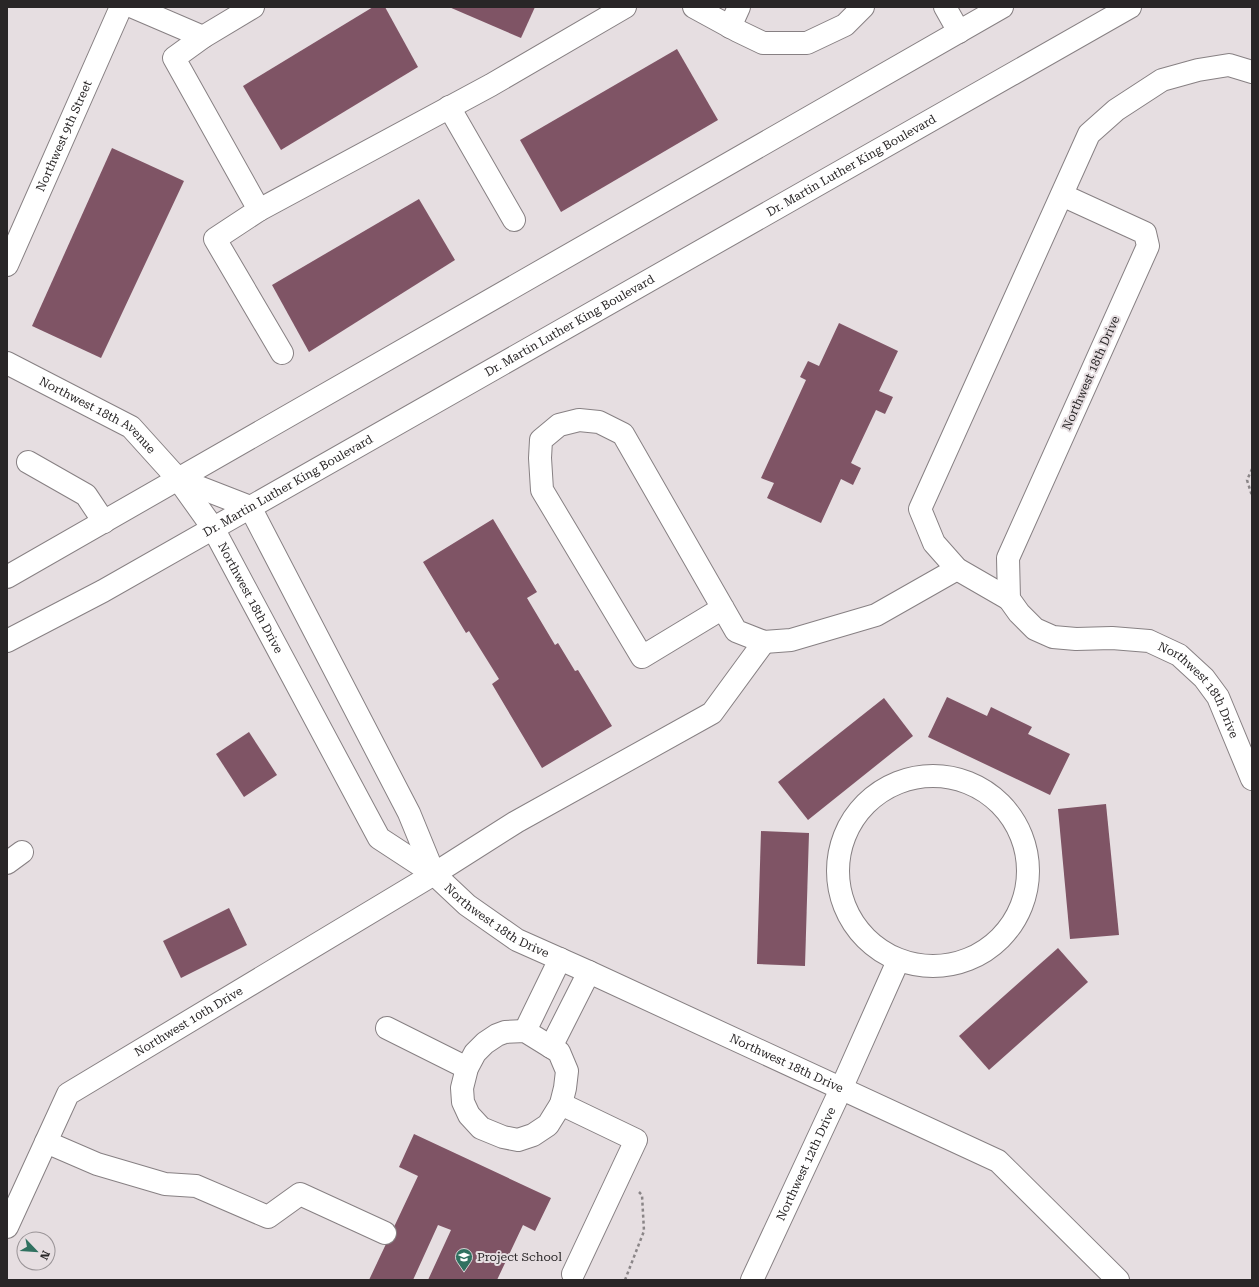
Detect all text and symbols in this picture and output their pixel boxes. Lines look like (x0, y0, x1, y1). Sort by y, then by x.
street label: Northwest 9th Street (33, 78, 95, 194)
street label: Dr. Martin Luther King Boulevard (764, 112, 939, 219)
street label: Dr. Martin Luther King Boulevard (482, 272, 657, 379)
street label: Northwest 18th Drive (1059, 313, 1123, 432)
street label: Northwest 18th Avenue (37, 374, 159, 457)
street label: Dr. Martin Luther King Boulevard (201, 432, 375, 540)
street label: Northwest 18th Drive (215, 540, 286, 656)
street label: Northwest 18th Drive (1156, 639, 1241, 741)
street label: Northwest 18th Drive (442, 880, 552, 961)
street label: Northwest 10th Drive (132, 983, 246, 1059)
street label: Northwest 18th Drive (727, 1031, 846, 1096)
street label: Northwest 12th Drive (774, 1105, 839, 1223)
north arrow (16, 1231, 56, 1271)
school or university icon: Project School (454, 1247, 474, 1272)
text: N (37, 1248, 52, 1262)
place label: Project School (477, 1250, 562, 1264)

